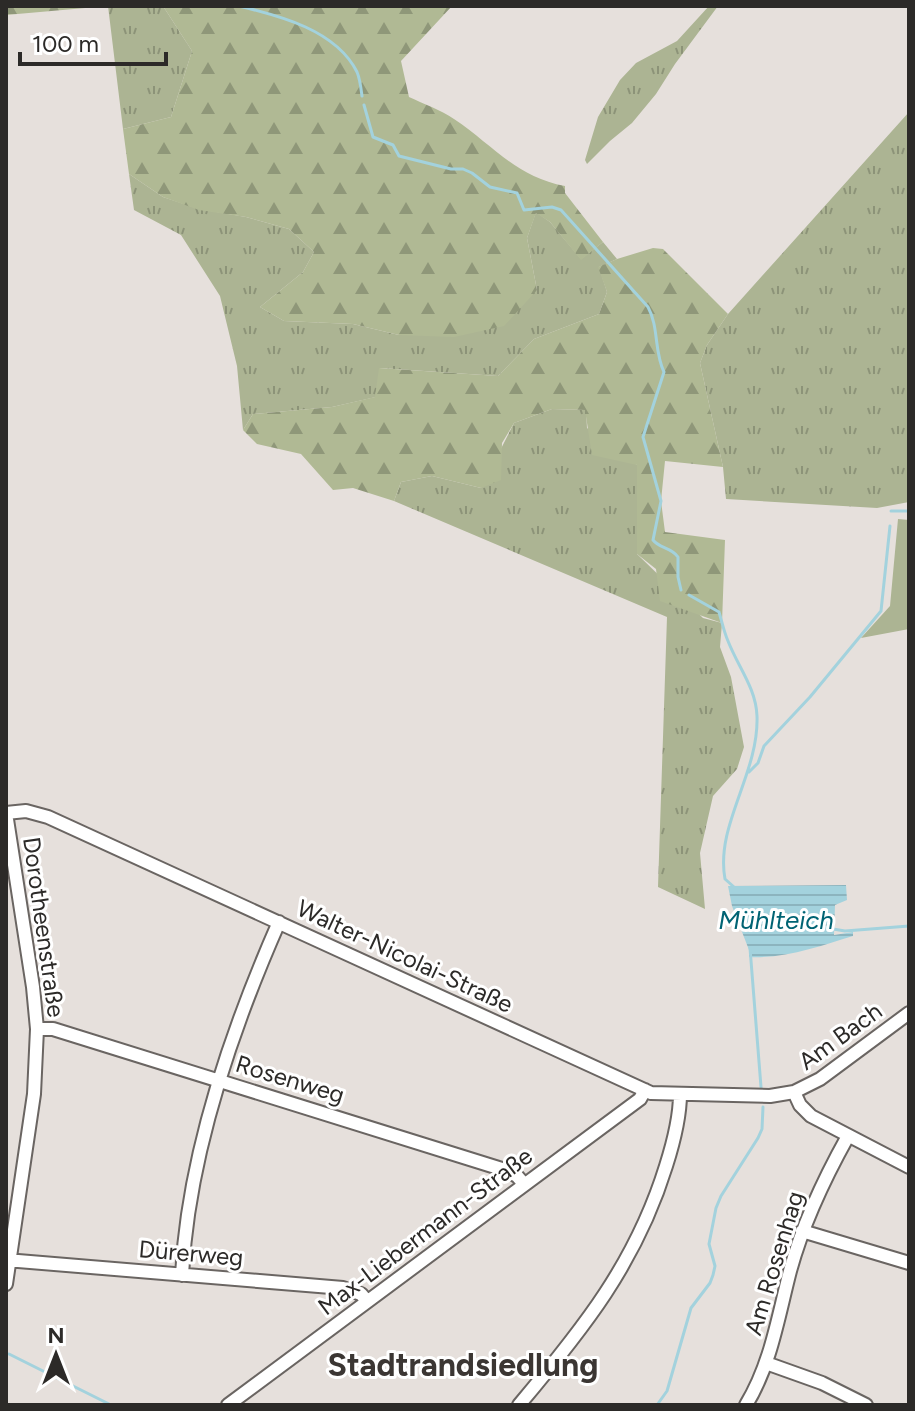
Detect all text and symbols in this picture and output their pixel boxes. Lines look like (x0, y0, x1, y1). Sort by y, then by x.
scale bar (20, 16, 166, 66)
text: 100 m (32, 29, 99, 58)
street label: Dorotheenstraße (17, 835, 71, 1019)
street label: Walter-Nicolai-Straße (292, 893, 518, 1019)
water label: Mühlteich (718, 904, 834, 936)
street label: Am Bach (793, 996, 887, 1076)
street label: Rosenweg (232, 1049, 348, 1109)
street label: Max-Liebermann-Straße (312, 1141, 538, 1321)
street label: Am Rosenhag (738, 1188, 810, 1338)
street label: Dürerweg (137, 1234, 245, 1272)
north arrow (16, 1315, 96, 1395)
text: N (47, 1322, 65, 1349)
district label: Stadtrandsiedlung (328, 1346, 598, 1384)

